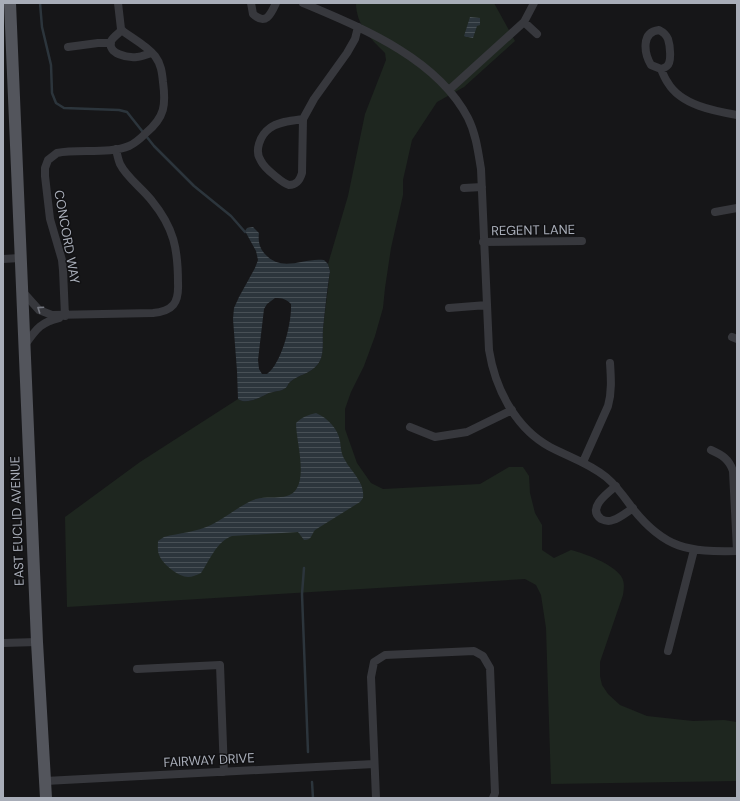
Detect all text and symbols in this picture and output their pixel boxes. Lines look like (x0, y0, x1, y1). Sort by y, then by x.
street label: CONCORD WAY (50, 189, 84, 286)
street label: REGENT LANE (491, 221, 575, 239)
one-way arrow (38, 307, 45, 314)
street label: EAST EUCLID AVENUE (6, 456, 28, 586)
street label: FAIRWAY DRIVE (163, 749, 255, 771)

